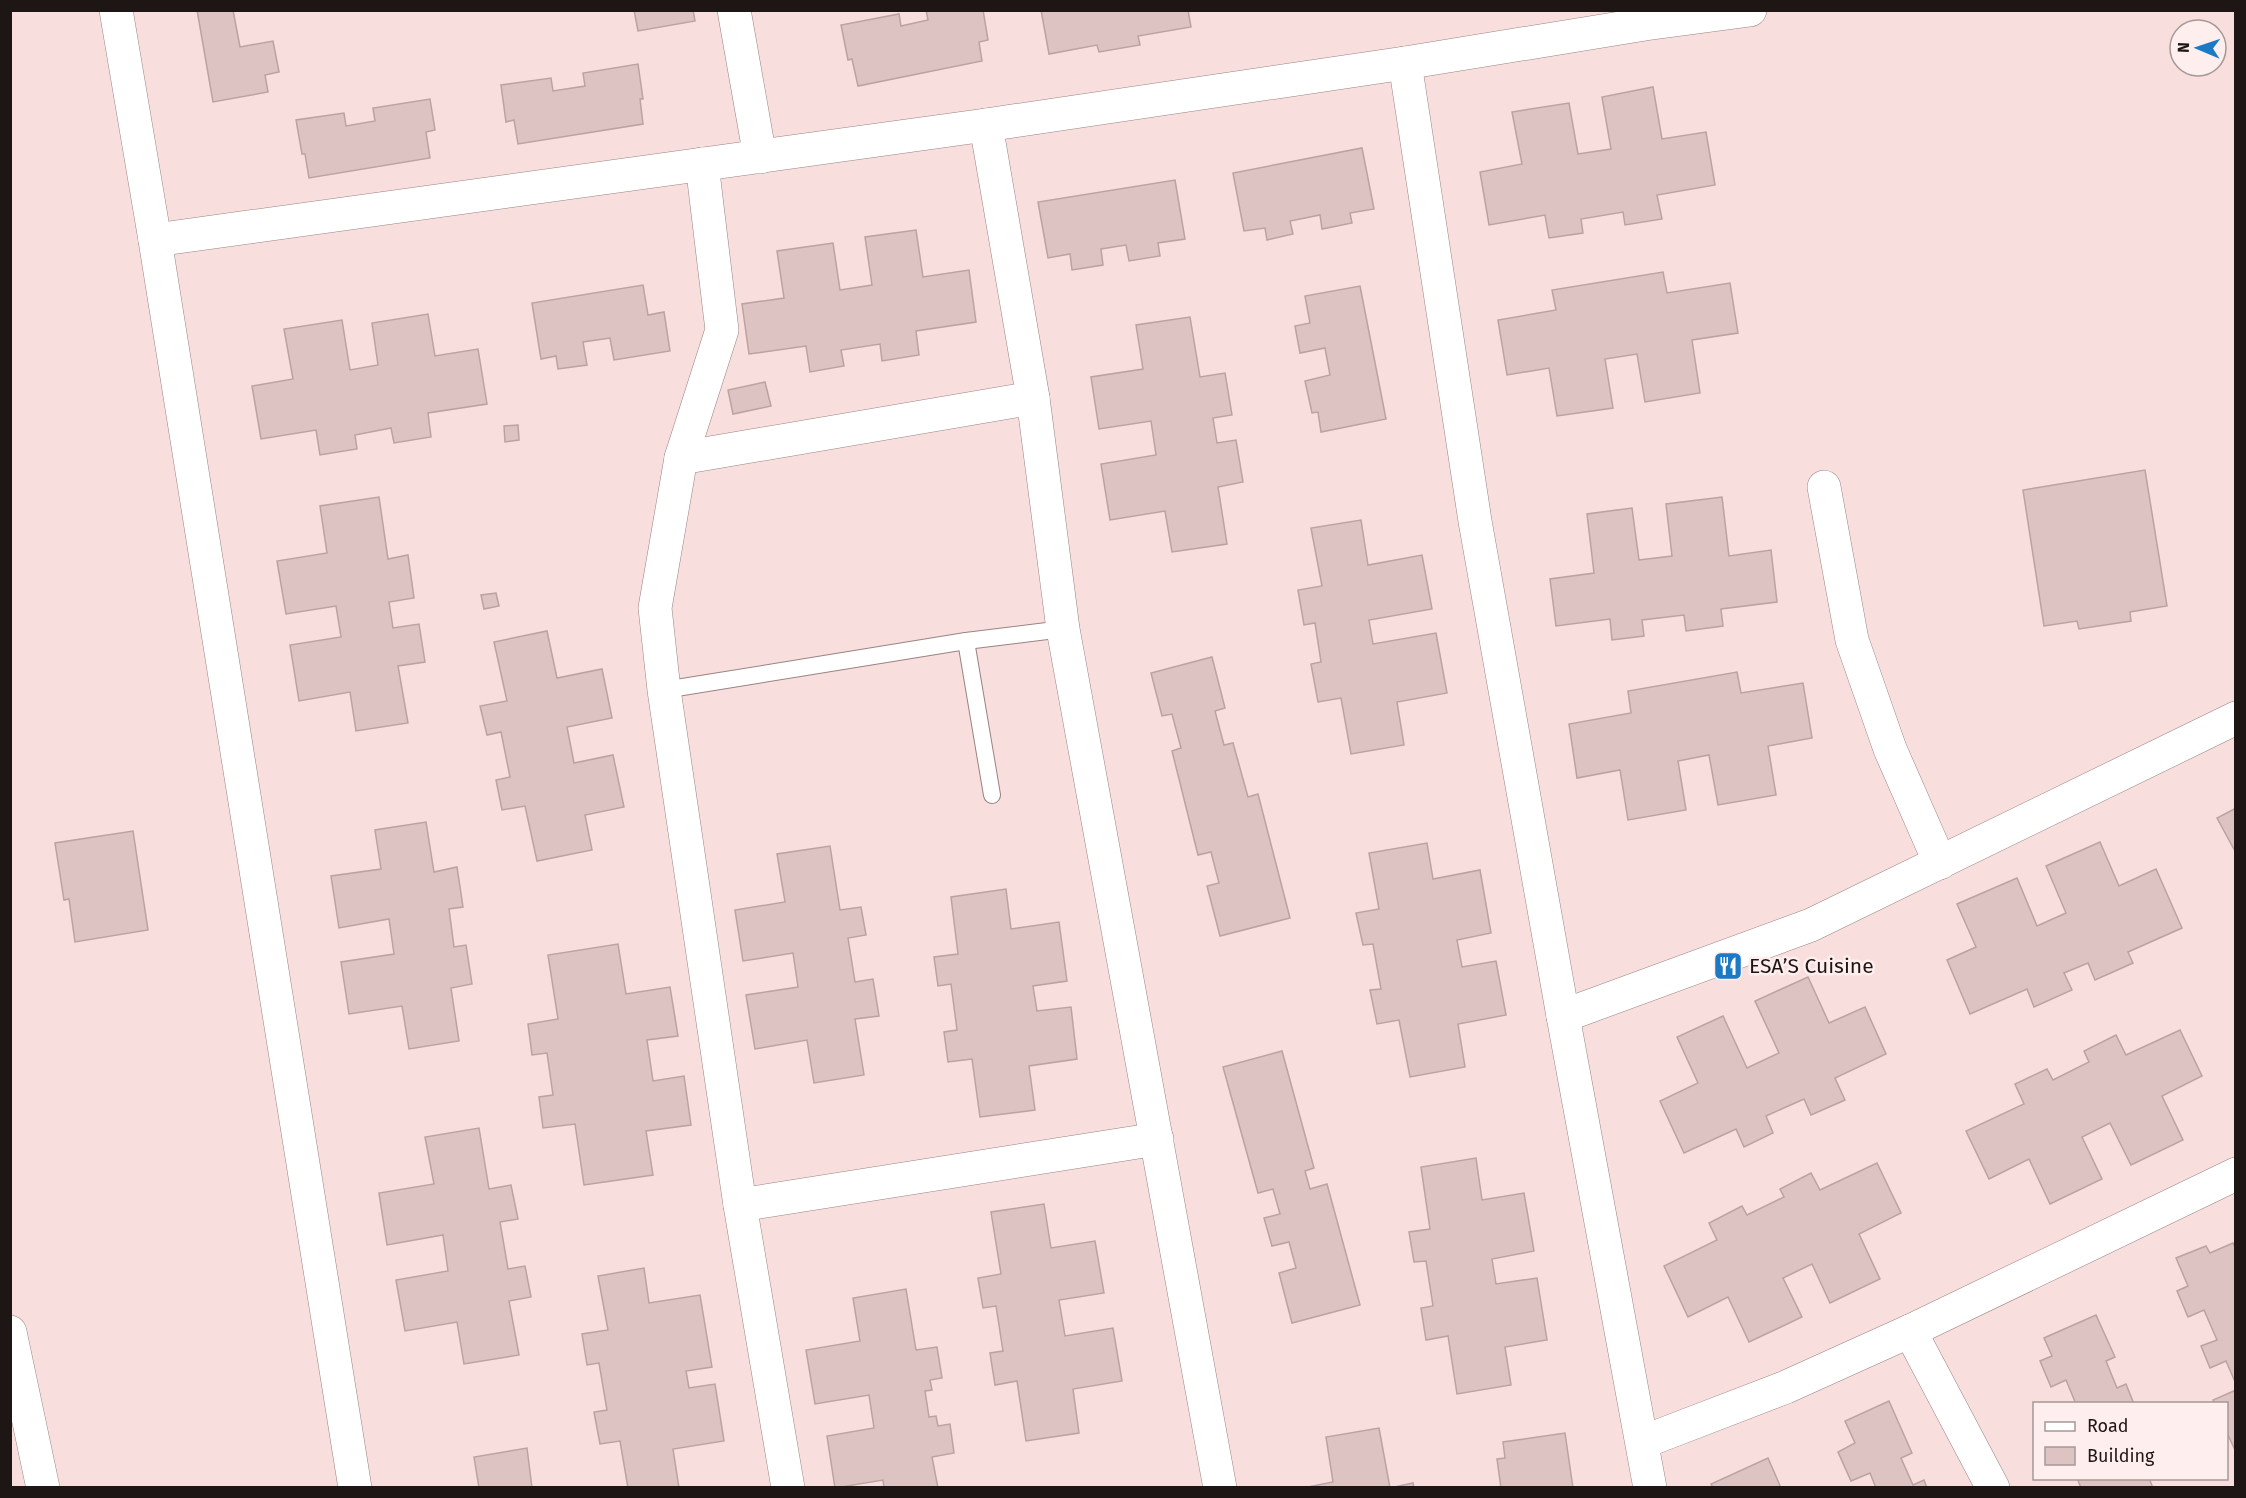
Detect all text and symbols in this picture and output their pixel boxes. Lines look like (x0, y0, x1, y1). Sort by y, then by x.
north arrow (2168, 18, 2228, 78)
text: N (2174, 42, 2193, 53)
restaurant icon: ESA’S Cuisine (1712, 950, 1744, 982)
place label: ESA’S Cuisine (1749, 953, 1874, 979)
legend (2033, 1402, 2228, 1480)
text: Road (2087, 1415, 2129, 1437)
text: Building (2087, 1445, 2155, 1467)

